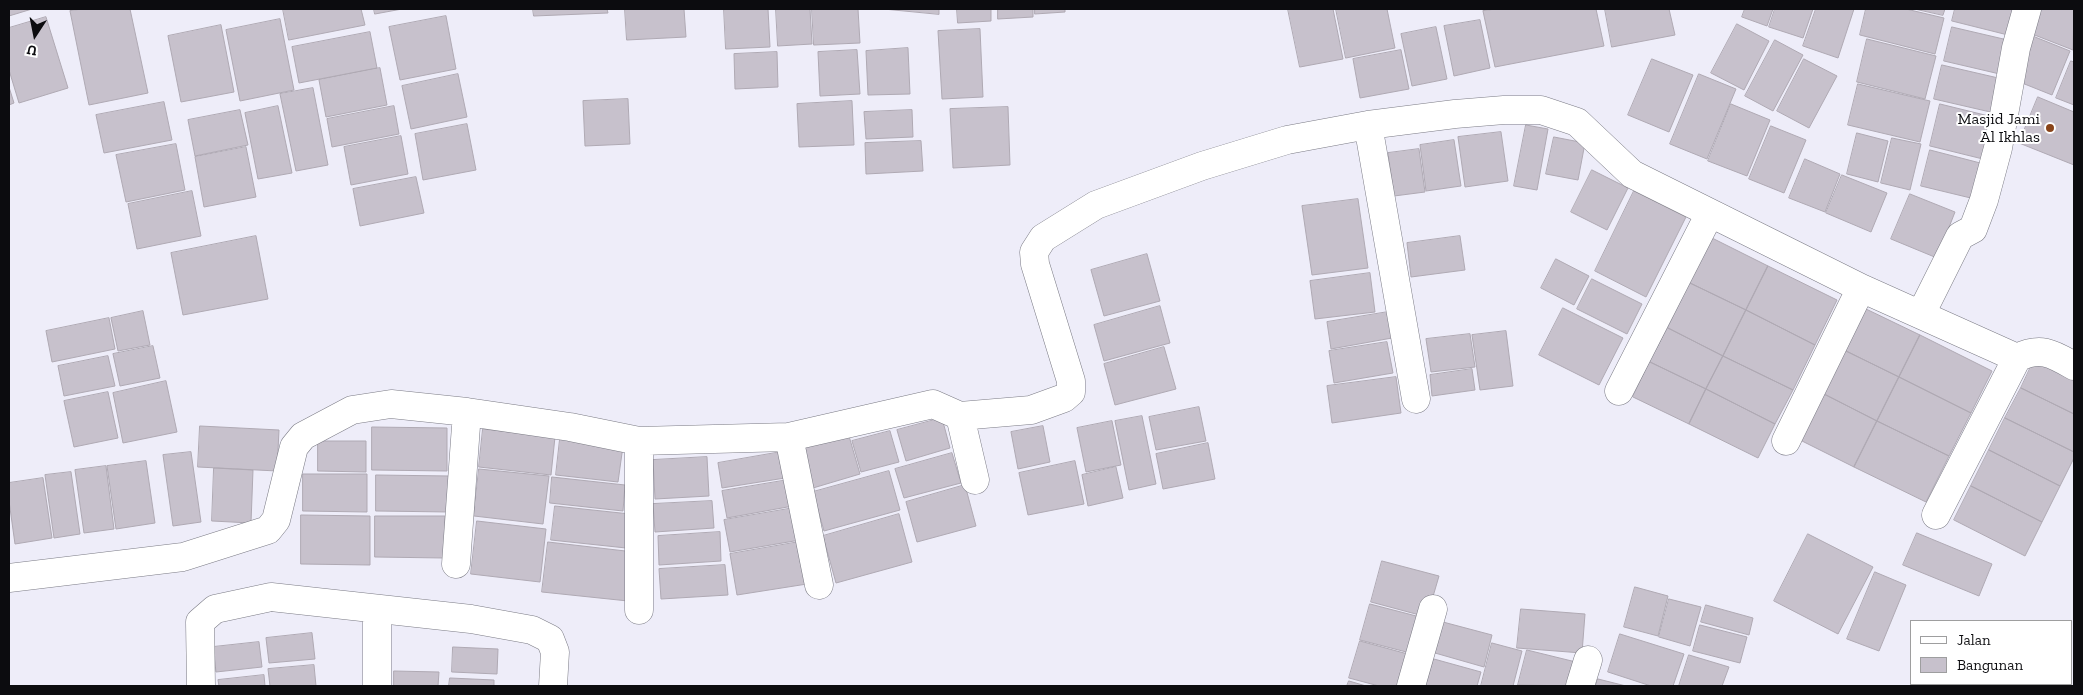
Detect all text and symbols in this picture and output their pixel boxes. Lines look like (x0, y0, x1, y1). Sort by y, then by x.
north arrow (10, 10, 60, 60)
text: U (25, 41, 39, 60)
place label: Masjid Jami Al Ikhlas (1958, 109, 2040, 147)
marker: Masjid Jami Al Ikhlas (2044, 122, 2056, 134)
legend (1910, 620, 2073, 685)
text: Jalan (1957, 631, 1991, 649)
text: Bangunan (1957, 656, 2023, 674)

